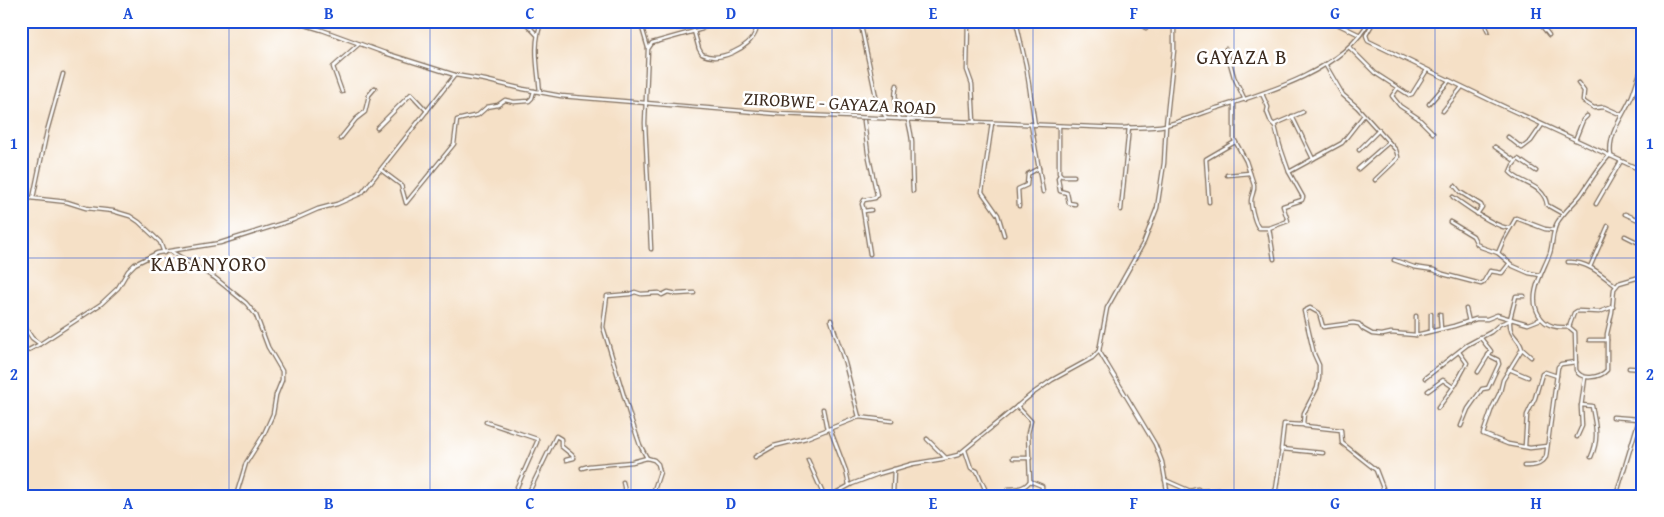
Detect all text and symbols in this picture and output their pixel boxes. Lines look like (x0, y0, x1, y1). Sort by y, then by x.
text: A (123, 1, 134, 25)
text: B (324, 1, 334, 25)
text: C (525, 1, 535, 25)
text: D (726, 1, 736, 25)
text: E (929, 1, 938, 25)
text: F (1130, 1, 1138, 25)
text: G (1330, 1, 1340, 25)
text: H (1530, 1, 1542, 25)
district label: GAYAZA B (1196, 42, 1288, 71)
street label: ZIROBWE - GAYAZA ROAD (743, 84, 937, 122)
text: 1 (10, 131, 18, 155)
text: 1 (1646, 131, 1654, 155)
district label: KABANYORO (151, 249, 267, 278)
text: 2 (10, 362, 18, 386)
text: 2 (1646, 362, 1654, 386)
text: A (123, 491, 134, 515)
text: B (324, 491, 334, 515)
text: C (525, 491, 535, 515)
text: D (726, 491, 736, 515)
text: E (929, 491, 938, 515)
text: F (1130, 491, 1138, 515)
text: G (1330, 491, 1340, 515)
text: H (1530, 491, 1542, 515)

